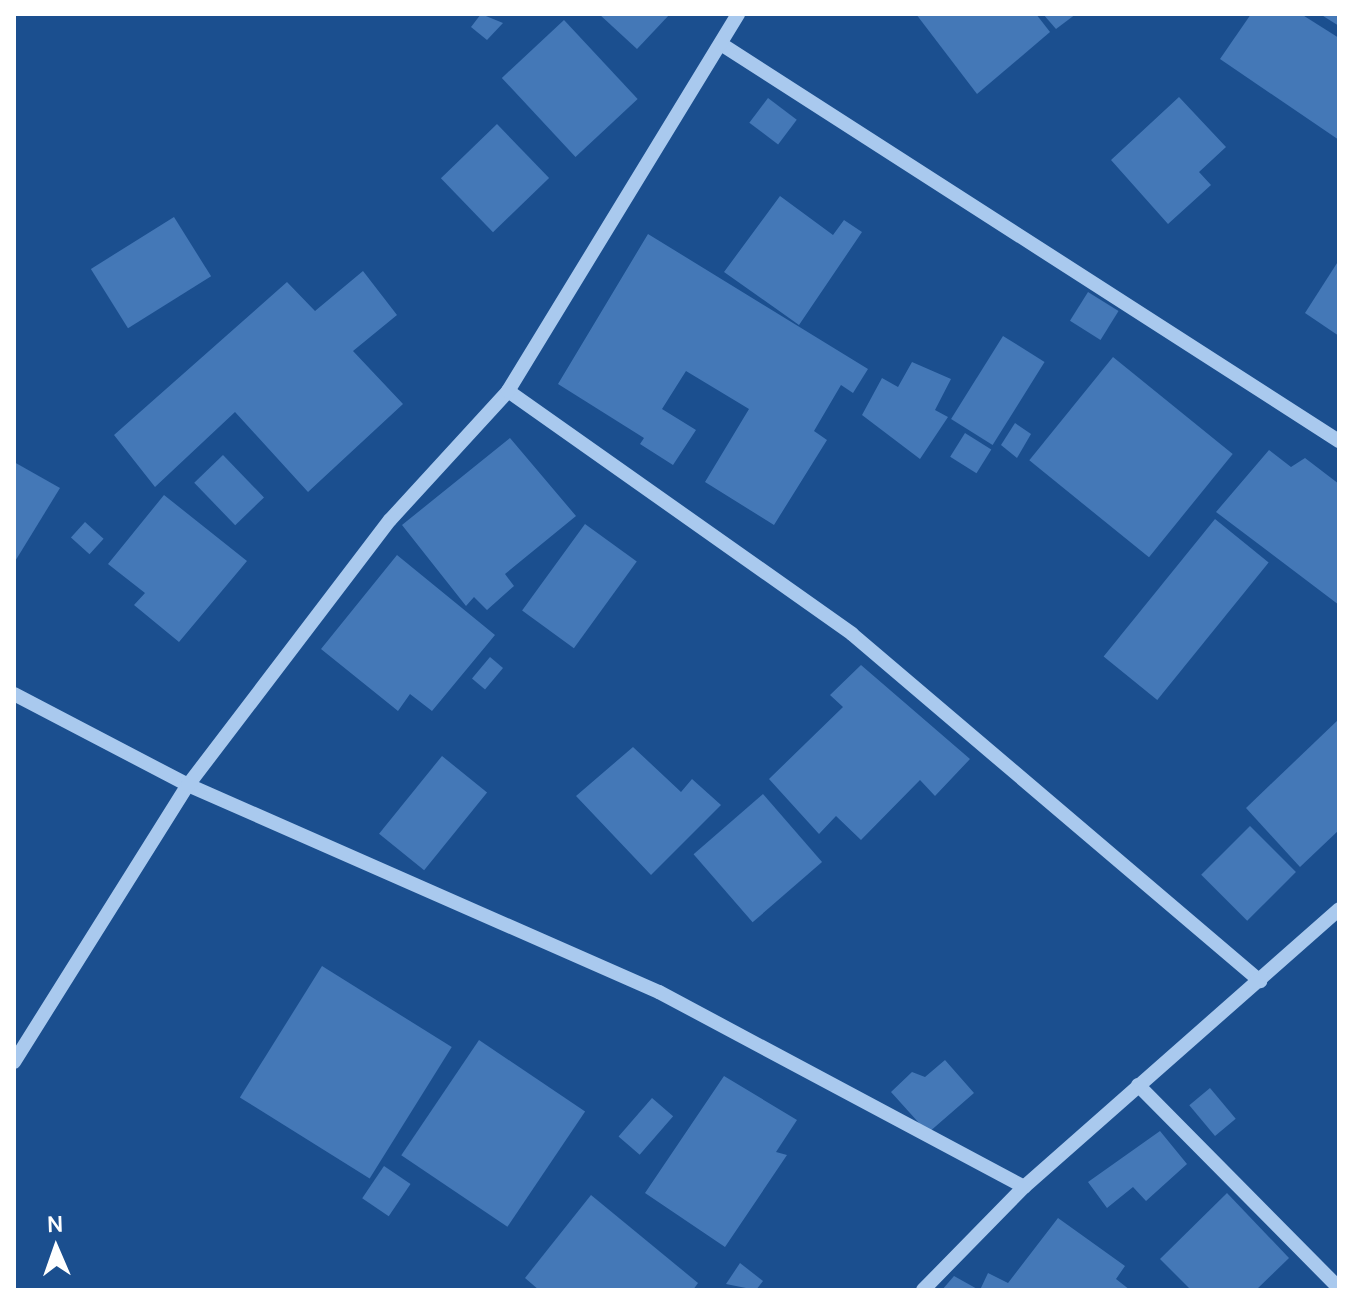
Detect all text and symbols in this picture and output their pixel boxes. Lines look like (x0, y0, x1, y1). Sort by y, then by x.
north arrow (16, 1208, 96, 1288)
text: N (47, 1209, 64, 1239)

